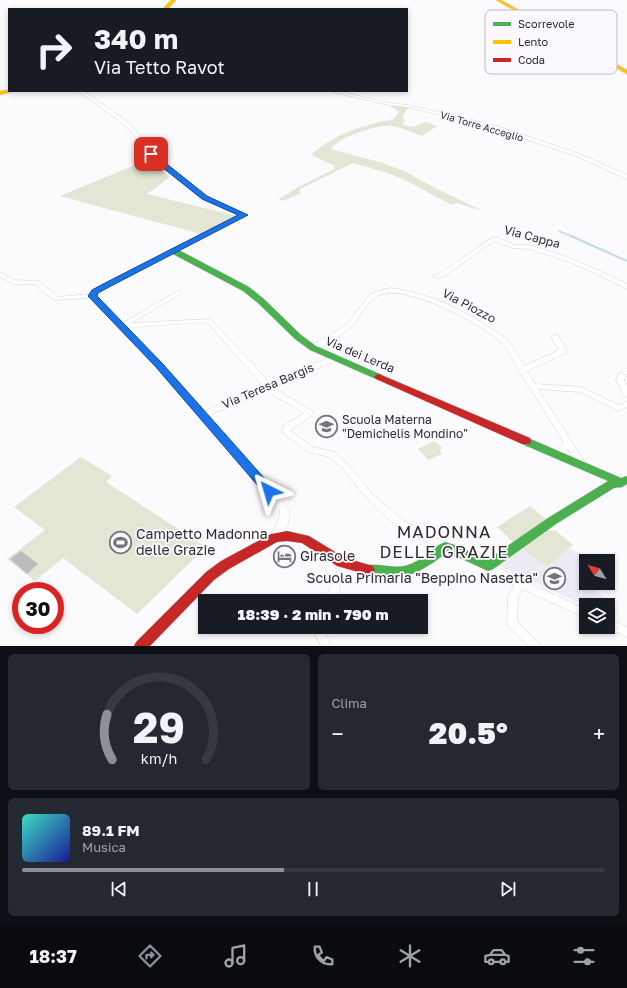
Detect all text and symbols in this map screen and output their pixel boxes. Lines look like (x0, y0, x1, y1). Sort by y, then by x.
legend (485, 10, 617, 74)
text: Scorrevole (518, 17, 575, 30)
text: 340 m (94, 22, 178, 55)
icon: right (28, 24, 80, 76)
text: Lento (518, 35, 549, 48)
text: Coda (518, 53, 545, 66)
text: Via Tetto Ravot (94, 56, 225, 78)
street label: Via Torre Acceglio (439, 108, 525, 144)
pin (134, 137, 168, 171)
icon: arrive (140, 143, 162, 165)
street label: Via Cappa (502, 222, 562, 251)
street label: Via Piozzo (440, 285, 499, 326)
street label: Via dei Lerda (323, 333, 397, 376)
street label: Via Teresa Bargis (220, 359, 316, 412)
place label: Scuola Materna "Demichelis Mondino" (342, 412, 468, 441)
school or university icon: Scuola Materna "Demichelis Mondino" (313, 414, 339, 440)
position arrow (248, 470, 290, 512)
district label: MADONNA DELLE GRAZIE (379, 521, 509, 562)
place label: Campetto Madonna delle Grazie (136, 525, 268, 558)
sports icon: Campetto Madonna delle Grazie (108, 529, 134, 555)
hotel icon: Girasole (271, 543, 297, 569)
place label: Girasole (300, 547, 355, 564)
north arrow (579, 554, 615, 590)
map controls (579, 554, 615, 634)
school or university icon: Scuola Primaria "Beppino Nasetta" (541, 565, 567, 591)
place label: Scuola Primaria "Beppino Nasetta" (307, 569, 538, 586)
speed limit sign: 30 (12, 582, 64, 634)
button: layers (579, 598, 615, 634)
text: 18:39 · 2 min · 790 m (238, 605, 388, 623)
text: Clima (332, 695, 367, 711)
text: 29 (133, 702, 185, 752)
text: 20.5° (429, 715, 508, 751)
text: − (332, 720, 344, 747)
text: + (593, 720, 605, 747)
text: km/h (141, 750, 177, 767)
text: 89.1 FM (82, 821, 140, 839)
text: Musica (82, 839, 126, 855)
icon: previous (108, 878, 130, 900)
icon: pause (302, 878, 324, 900)
icon: next (497, 878, 519, 900)
icon: directions (136, 942, 164, 970)
icon: music (222, 942, 250, 970)
icon: phone (309, 942, 337, 970)
icon: climate (396, 942, 424, 970)
icon: car (483, 942, 511, 970)
icon: filters (570, 942, 598, 970)
text: 18:37 (29, 945, 77, 967)

